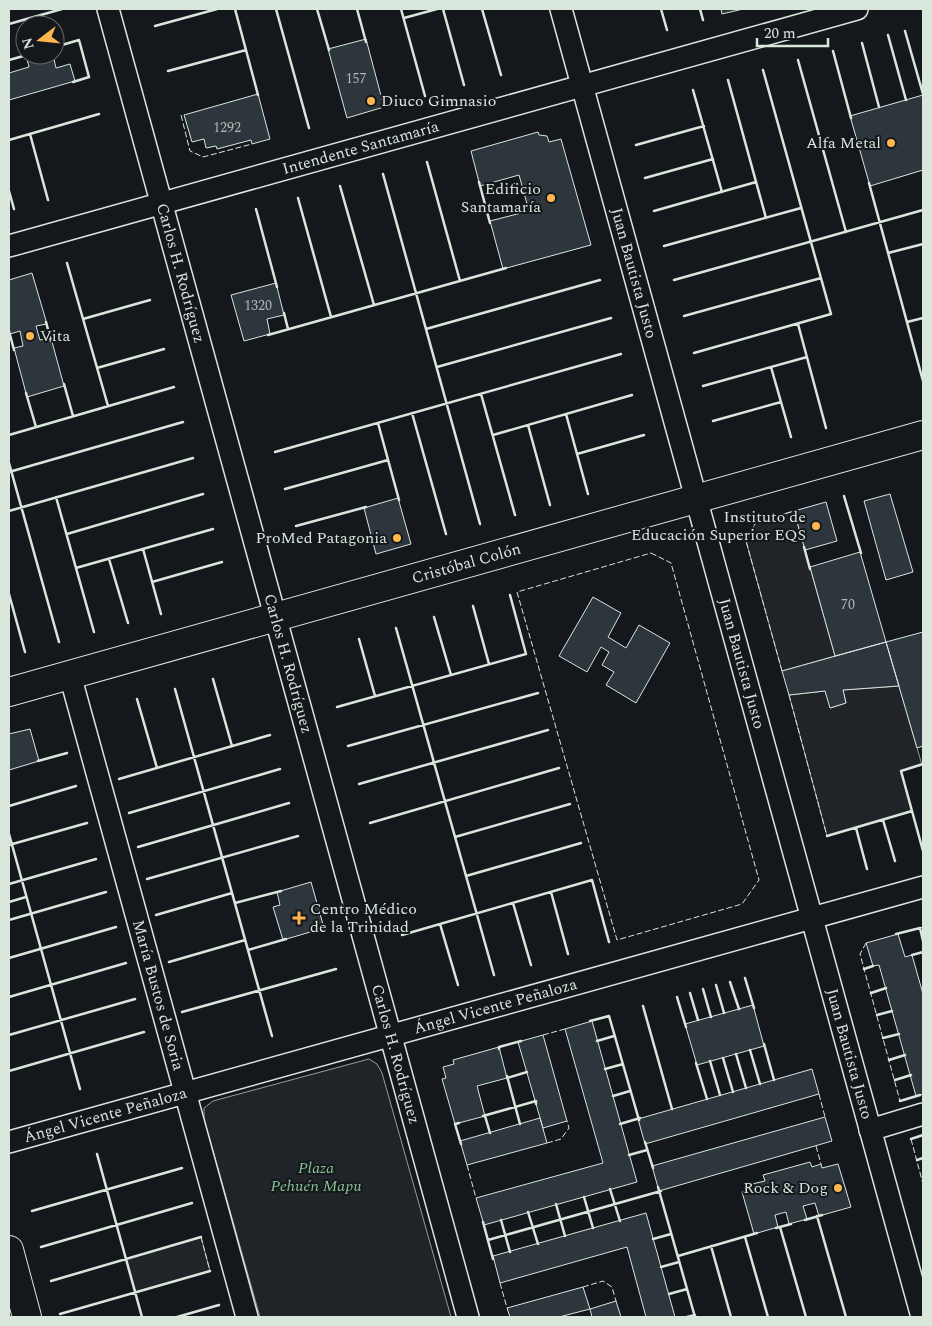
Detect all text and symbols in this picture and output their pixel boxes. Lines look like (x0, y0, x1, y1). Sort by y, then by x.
north arrow (15, 15, 65, 65)
scale bar (757, 15, 828, 47)
text: 20 m (764, 22, 796, 45)
text: N (16, 35, 40, 52)
house number: 157 (346, 68, 367, 89)
place label: Diuco Gimnasio (381, 89, 496, 113)
marker: Diuco Gimnasio (365, 95, 377, 107)
street label: Intendente Santamaría (279, 114, 442, 181)
house number: 1292 (213, 117, 241, 138)
place label: Alfa Metal (806, 131, 881, 155)
marker: Alfa Metal (885, 137, 897, 149)
place label: Edificio Santamaría (461, 177, 541, 219)
marker: Edificio Santamaría (545, 192, 557, 204)
street label: Carlos H. Rodríguez (150, 201, 211, 346)
street label: Juan Bautista Justo (604, 205, 663, 341)
house number: 1320 (244, 295, 272, 316)
place label: Vita (40, 324, 71, 348)
marker: Vita (24, 330, 36, 342)
place label: Instituto de Educación Superior EQS (631, 505, 806, 547)
marker: Instituto de Educación Superior EQS (810, 520, 822, 532)
place label: ProMed Patagonia (256, 526, 387, 550)
marker: ProMed Patagonia (391, 532, 403, 544)
street label: Cristóbal Colón (409, 537, 524, 590)
street label: Carlos H. Rodríguez (258, 591, 319, 736)
house number: 70 (841, 594, 855, 615)
street label: Juan Bautista Justo (712, 595, 771, 732)
place label: Centro Médico de la Trinidad (310, 897, 417, 939)
marker: Centro Médico de la Trinidad (292, 911, 306, 925)
street label: María Bustos de Soria (126, 917, 190, 1073)
street label: Ángel Vicente Peñaloza (411, 972, 580, 1041)
street label: Carlos H. Rodríguez (365, 982, 426, 1127)
street label: Juan Bautista Justo (820, 986, 879, 1122)
street label: Ángel Vicente Peñaloza (21, 1081, 190, 1149)
park label: Plaza Pehuén Mapu (270, 1156, 362, 1198)
place label: Rock & Dog (743, 1176, 828, 1200)
marker: Rock & Dog (832, 1182, 844, 1194)

